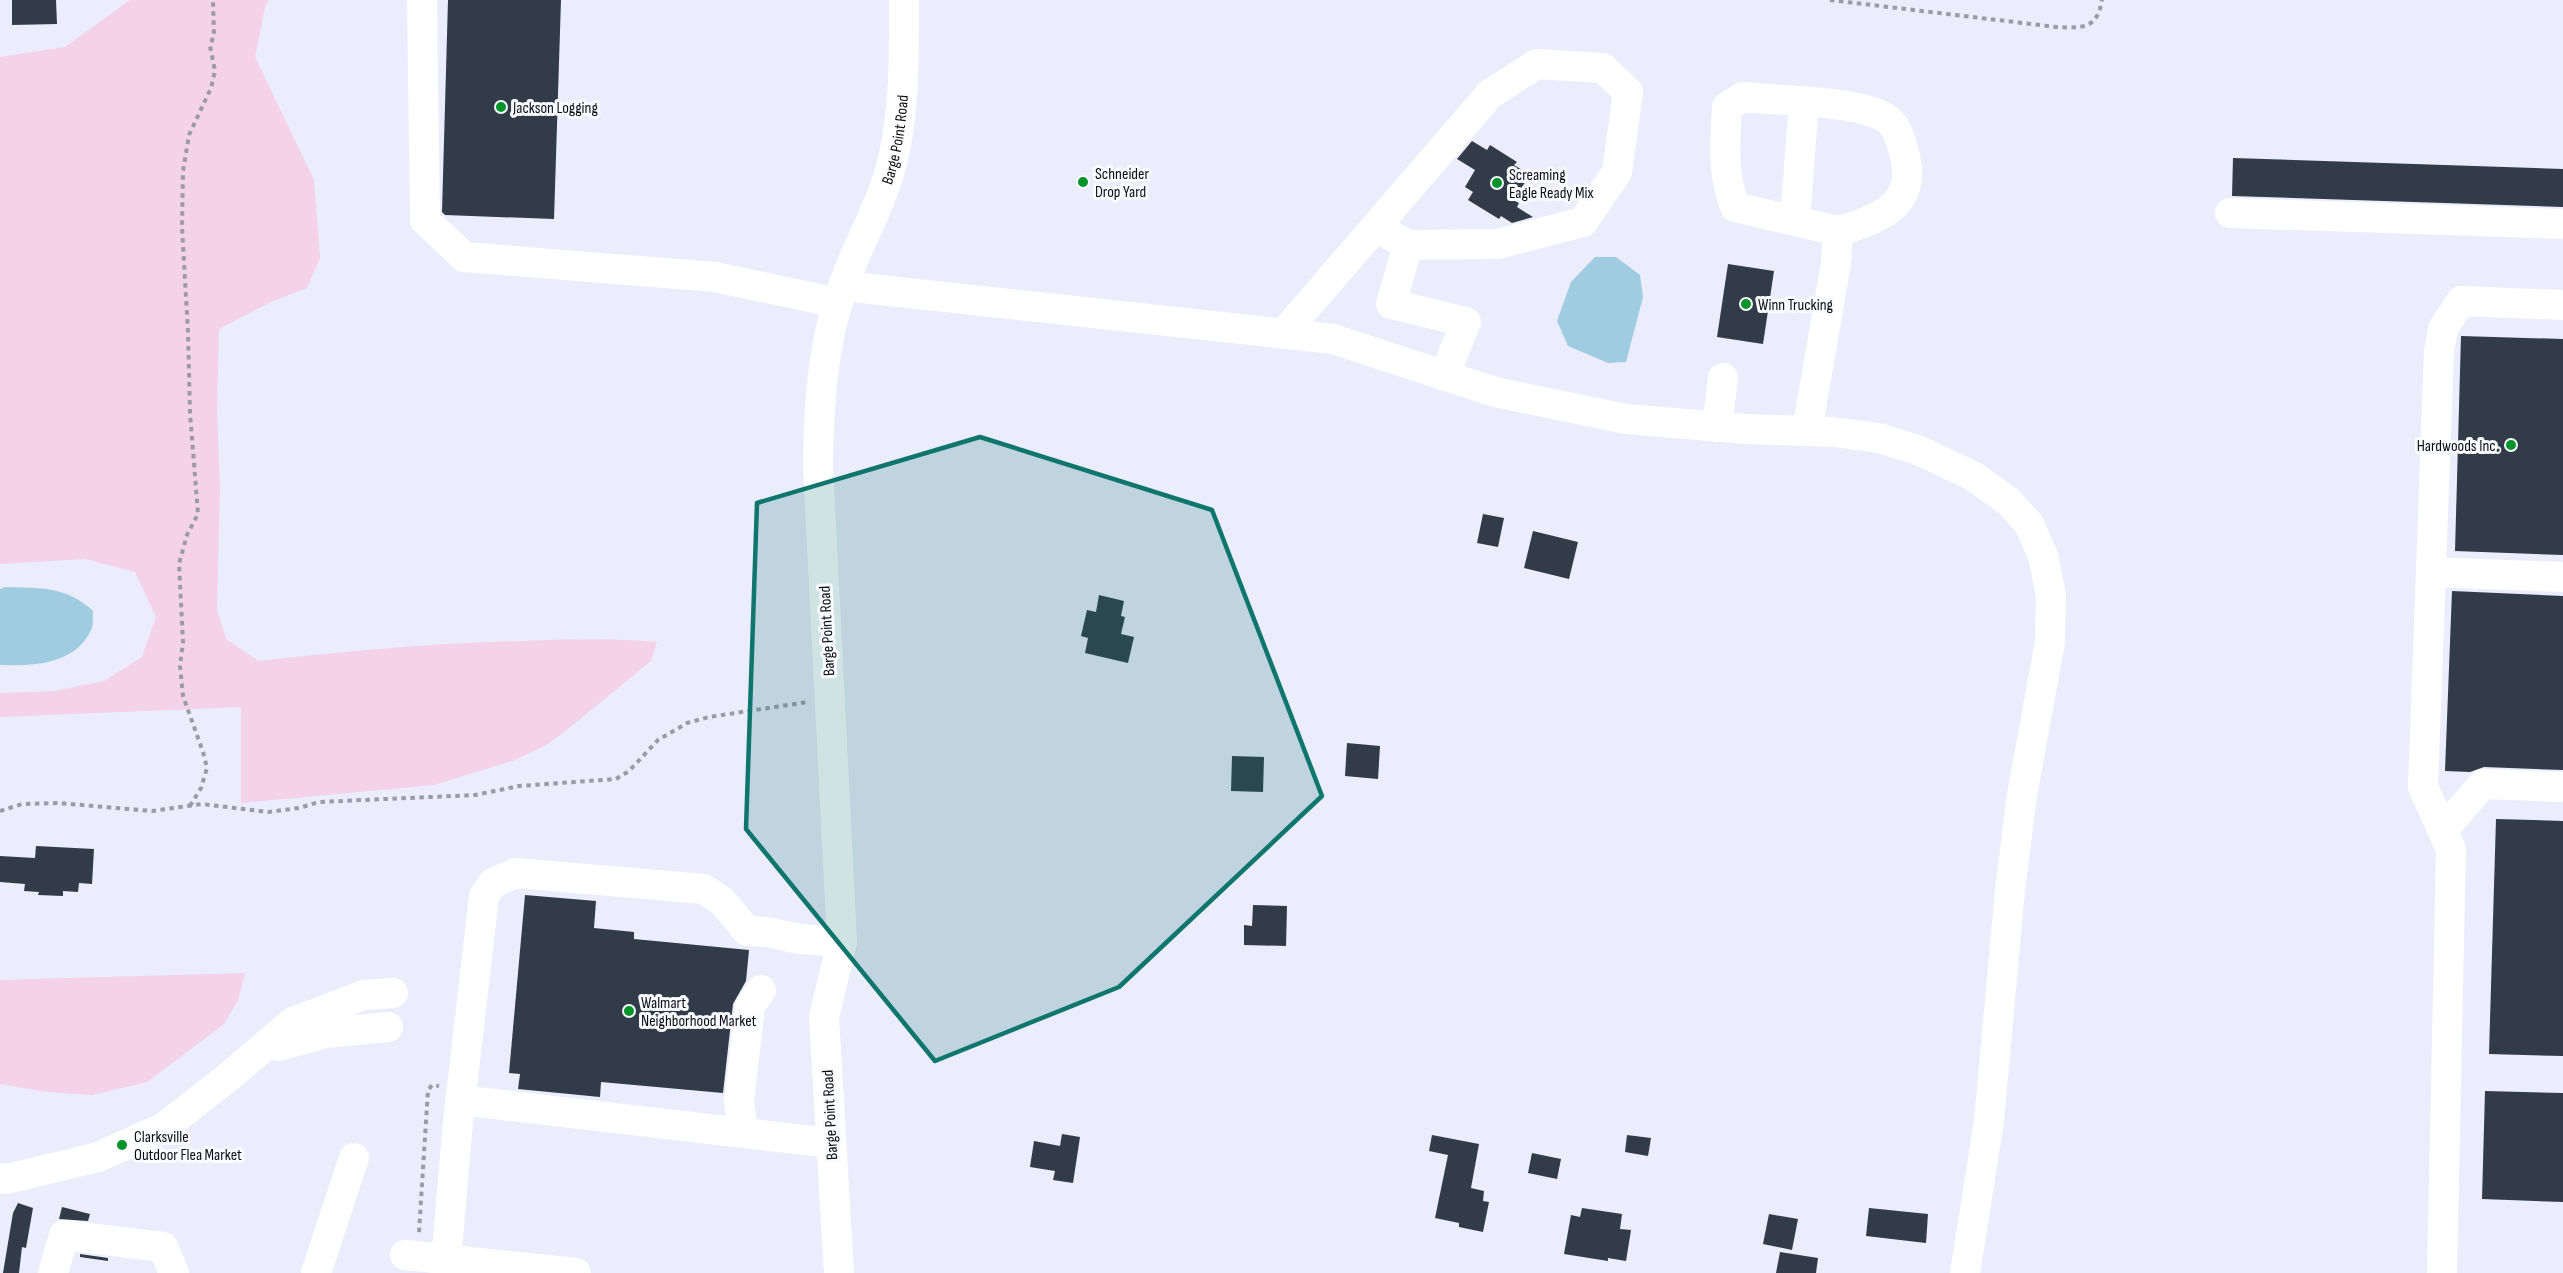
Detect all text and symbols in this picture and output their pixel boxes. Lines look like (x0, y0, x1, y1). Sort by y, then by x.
street label: Barge Point Road (878, 94, 913, 187)
place label: Jackson Logging (512, 99, 598, 118)
marker: Jackson Logging (494, 100, 508, 114)
place label: Schneider Drop Yard (1095, 165, 1149, 202)
place label: Screaming Eagle Ready Mix (1509, 166, 1594, 203)
marker: Schneider Drop Yard (1076, 175, 1090, 189)
marker: Screaming Eagle Ready Mix (1490, 176, 1504, 190)
place label: Winn Trucking (1758, 296, 1833, 315)
marker: Winn Trucking (1739, 297, 1753, 311)
place label: Hardwoods Inc. (2417, 437, 2499, 456)
marker: Hardwoods Inc. (2504, 438, 2518, 452)
street label: Barge Point Road (816, 585, 839, 676)
place label: Walmart Neighborhood Market (641, 994, 757, 1031)
marker: Walmart Neighborhood Market (622, 1004, 636, 1018)
street label: Barge Point Road (819, 1069, 842, 1160)
place label: Clarksville Outdoor Flea Market (134, 1128, 242, 1165)
marker: Clarksville Outdoor Flea Market (115, 1138, 129, 1152)

